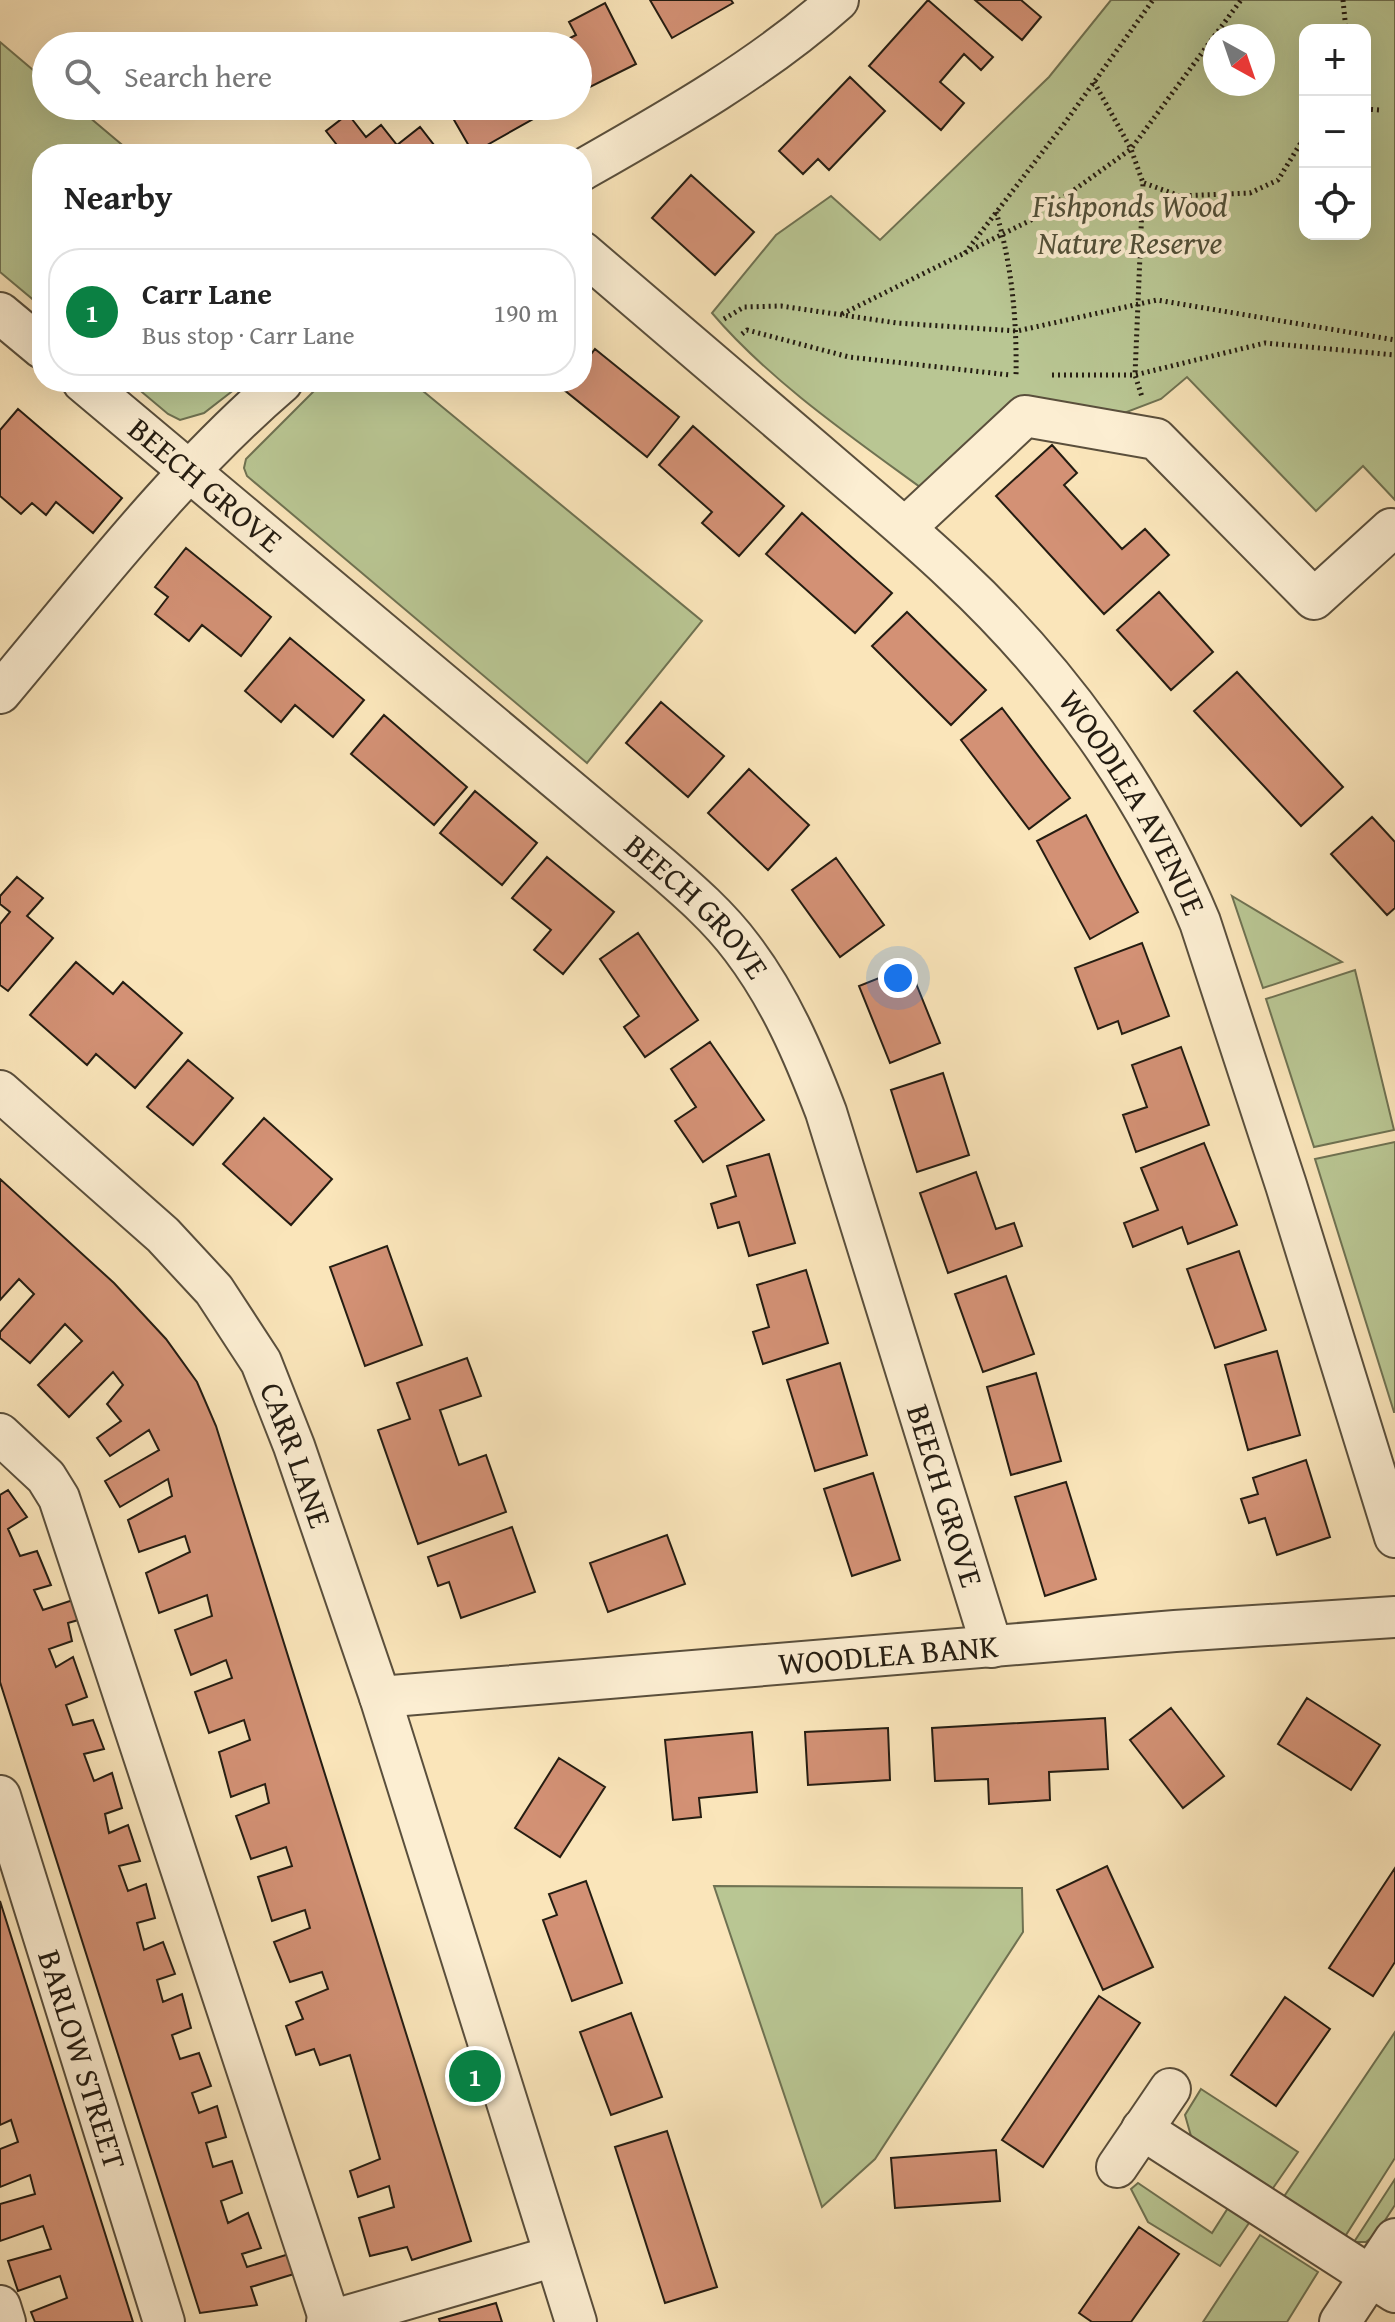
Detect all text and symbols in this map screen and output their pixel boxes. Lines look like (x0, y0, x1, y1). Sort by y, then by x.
north arrow (1203, 24, 1275, 96)
map controls (1299, 24, 1371, 240)
button: + (1299, 24, 1371, 96)
search box (32, 32, 592, 120)
icon: search (60, 54, 104, 98)
text: Search here (124, 54, 272, 98)
button: − (1299, 96, 1371, 168)
button: locate (1299, 168, 1371, 240)
text: Nearby (64, 172, 173, 221)
park label: Fishponds Wood Nature Reserve (1031, 182, 1228, 266)
text: Carr Lane (142, 271, 272, 315)
text: 1 (85, 293, 99, 332)
text: 190 m (493, 293, 558, 332)
text: Bus stop · Carr Lane (142, 315, 355, 354)
street label: BEECH GROVE (118, 406, 293, 563)
street label: WOODLEA AVENUE (1047, 680, 1218, 922)
street label: BEECH GROVE (615, 822, 781, 988)
your location (878, 958, 918, 998)
street label: CARR LANE (248, 1375, 344, 1534)
street label: BEECH GROVE (895, 1398, 996, 1593)
street label: WOODLEA BANK (776, 1622, 1000, 1687)
street label: BARLOW STREET (26, 1944, 139, 2175)
pin: 1 (449, 2046, 501, 2106)

